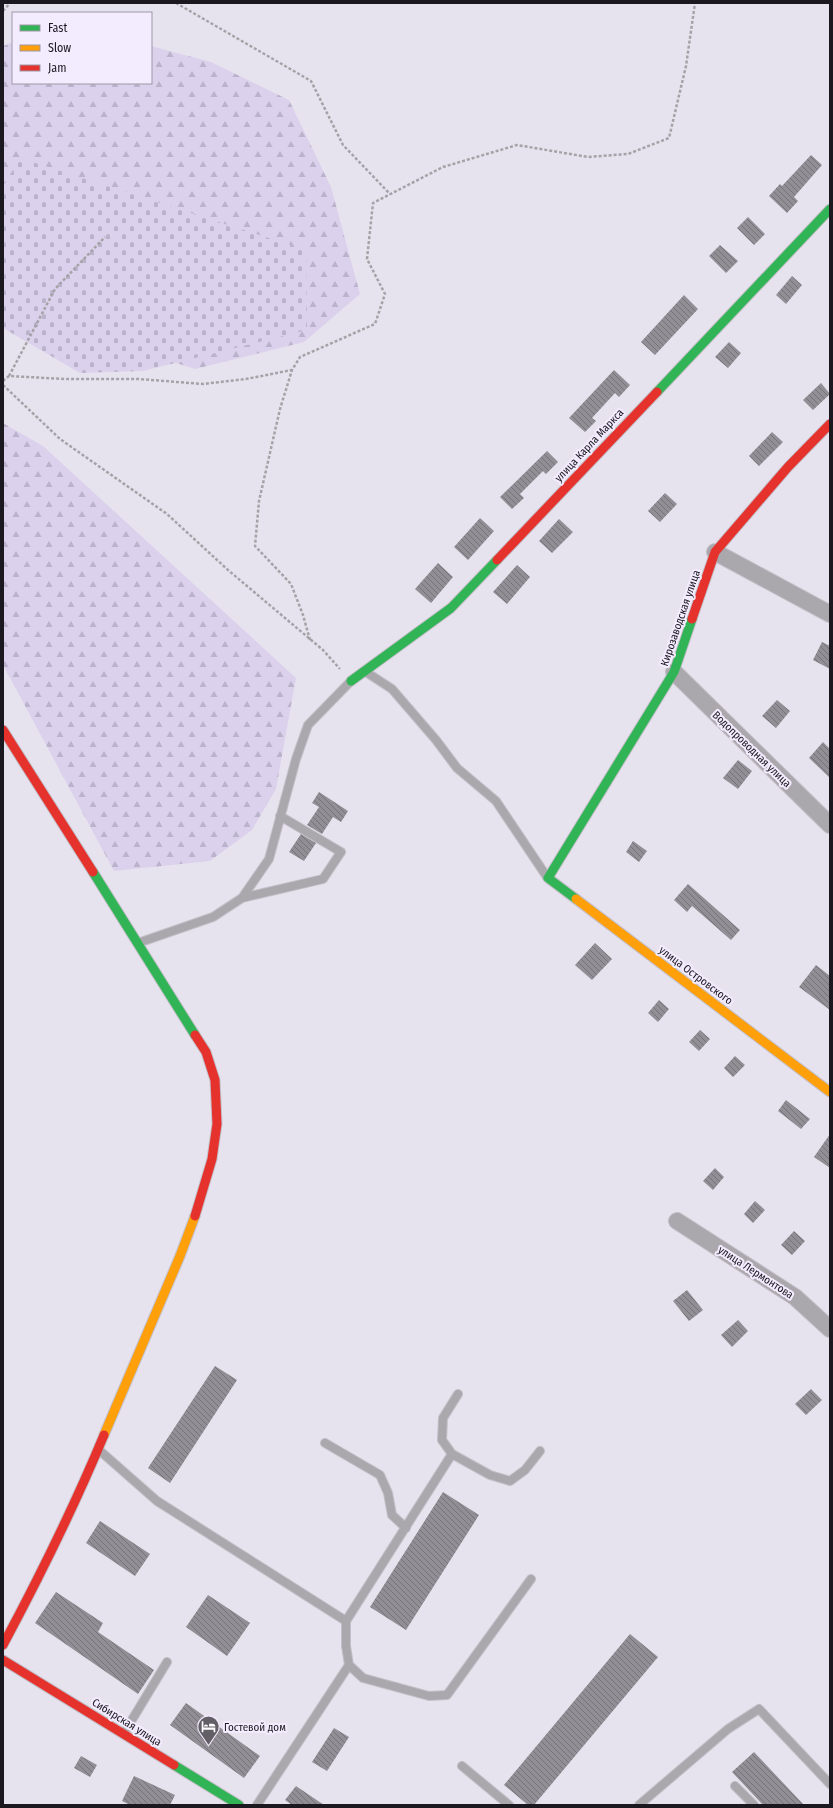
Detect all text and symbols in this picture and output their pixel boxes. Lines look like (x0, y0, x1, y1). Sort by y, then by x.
legend (12, 12, 152, 84)
text: Fast (48, 21, 67, 35)
text: Slow (48, 41, 71, 55)
text: Jam (48, 61, 66, 75)
street label: улица Карла Маркса (552, 406, 626, 484)
street label: Кирозаводская улица (658, 568, 703, 668)
street label: Водопроводная улица (710, 709, 794, 790)
street label: улица Островского (656, 944, 735, 1007)
street label: улица Лермонтова (716, 1243, 796, 1302)
street label: Сибирская улица (90, 1696, 164, 1749)
hotel icon: Гостевой дом (196, 1714, 222, 1747)
place label: Гостевой дом (224, 1721, 286, 1734)

